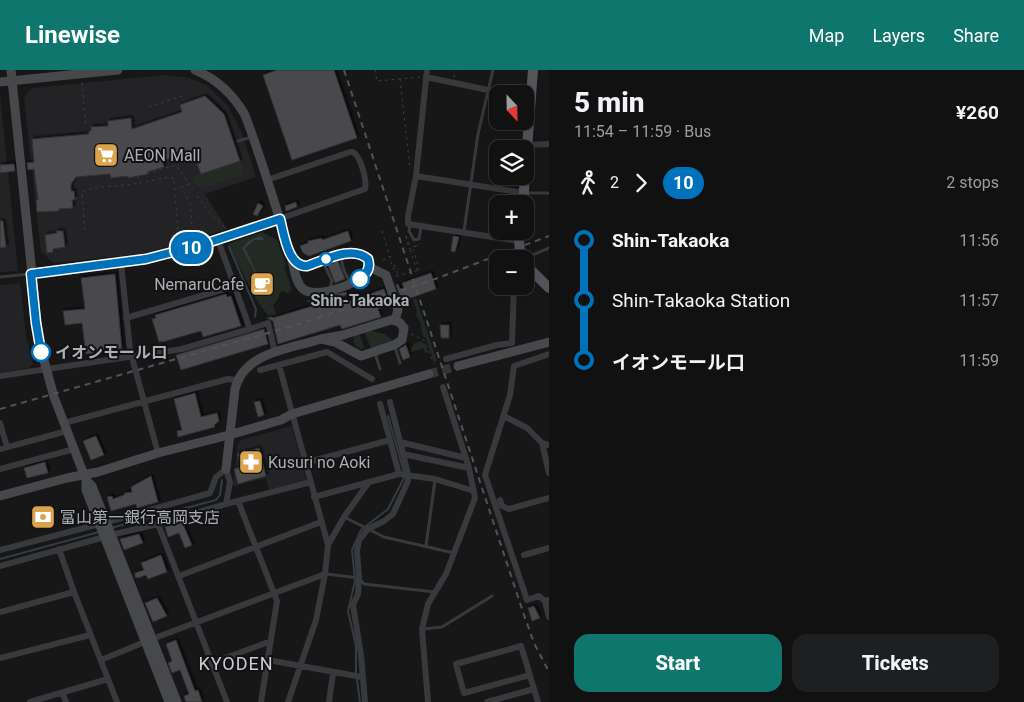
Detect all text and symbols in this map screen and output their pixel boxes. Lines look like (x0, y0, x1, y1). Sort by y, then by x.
text: Linewise (25, 21, 120, 49)
text: Map (809, 25, 844, 46)
text: Layers (872, 25, 925, 46)
text: Share (953, 25, 999, 46)
north arrow (489, 85, 534, 130)
map controls (489, 85, 534, 295)
text: 5 min (574, 86, 645, 119)
text: ¥260 (956, 101, 999, 124)
text: 11:54 – 11:59 · Bus (574, 122, 711, 141)
button: layers (489, 140, 534, 185)
supermarket icon: AEON Mall (93, 142, 119, 168)
place label: AEON Mall (124, 146, 200, 165)
icon: walk (574, 169, 602, 197)
icon: forward (627, 169, 655, 197)
text: 10 (673, 172, 694, 193)
text: 2 (610, 173, 619, 192)
text: 2 stops (946, 173, 999, 192)
button: + (489, 195, 534, 240)
text: Shin-Takaoka (612, 229, 729, 252)
text: 11:56 (959, 231, 999, 250)
line badge: 10 (168, 232, 214, 264)
text: 10 (181, 237, 201, 258)
button: − (489, 250, 534, 295)
unlabelled marker (319, 252, 333, 266)
marker: Shin-Takaoka (350, 269, 370, 289)
cafe icon: NemaruCafe (249, 271, 275, 297)
place label: NemaruCafe (154, 275, 244, 294)
text: Shin-Takaoka Station (612, 289, 790, 312)
place label: Shin-Takaoka (311, 291, 410, 310)
text: 11:57 (959, 291, 999, 310)
marker: イオンモール口 (31, 342, 51, 362)
place label: イオンモール口 (55, 343, 167, 362)
text: イオンモール口 (612, 351, 745, 374)
text: 11:59 (959, 351, 999, 370)
pharmacy icon: Kusuri no Aoki (238, 449, 264, 475)
place label: Kusuri no Aoki (268, 453, 370, 472)
bank icon: 富山第一銀行高岡支店 (30, 504, 56, 530)
place label: 富山第一銀行高岡支店 (60, 508, 220, 527)
button: Start (574, 634, 782, 692)
button: Tickets (792, 634, 999, 692)
district label: KYODEN (198, 653, 274, 674)

